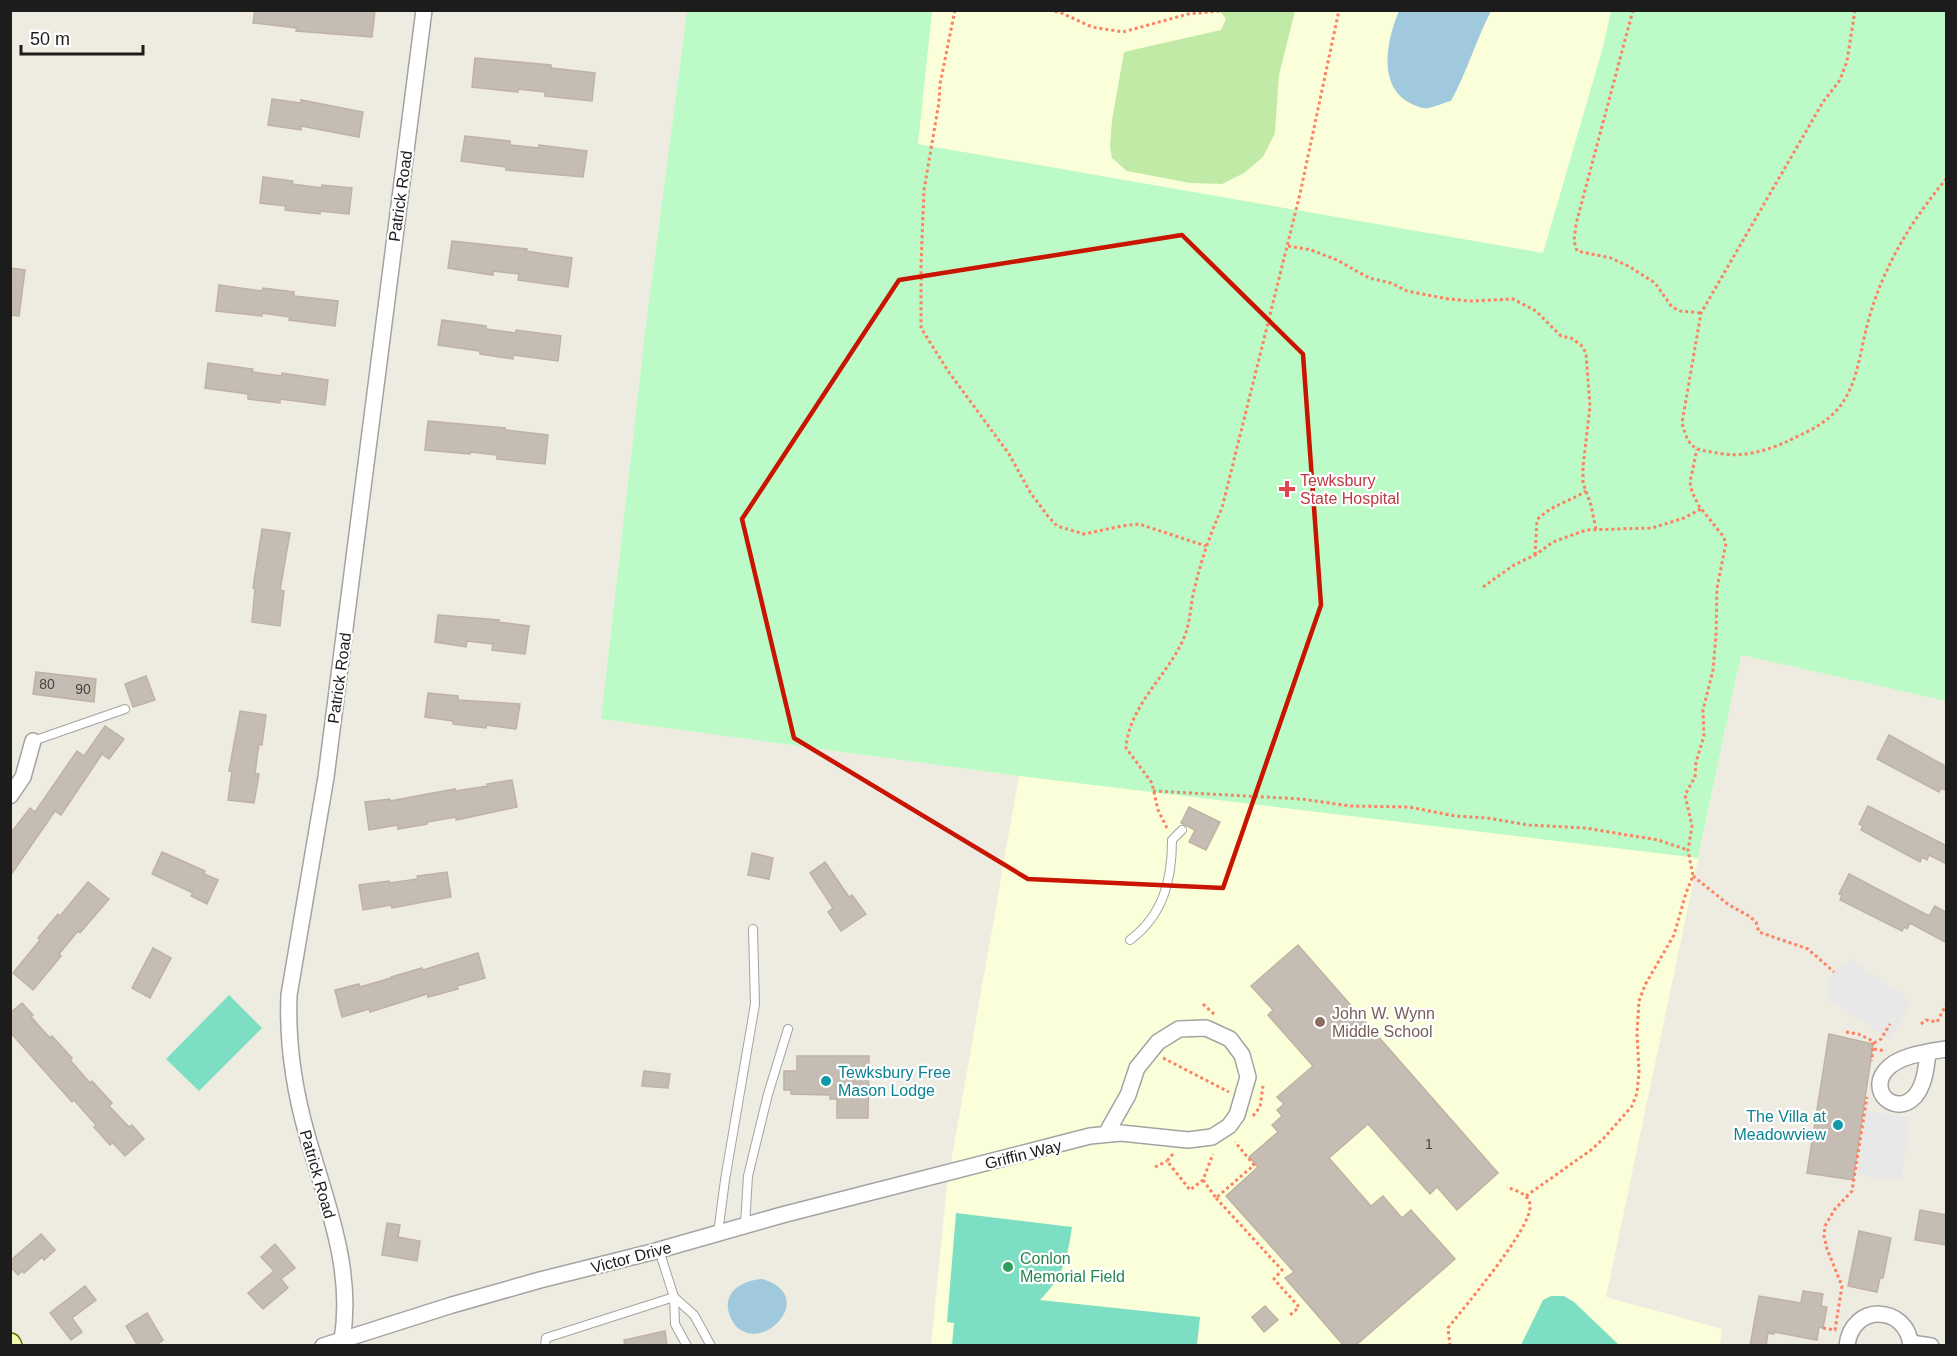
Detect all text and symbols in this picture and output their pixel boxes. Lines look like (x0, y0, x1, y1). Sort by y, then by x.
scale bar (21, 18, 142, 56)
text: 50 m (30, 29, 70, 49)
street label: Patrick Road (386, 150, 415, 243)
place label: Tewksbury State Hospital (1300, 472, 1400, 507)
marker: Tewksbury State Hospital (1278, 480, 1296, 498)
street label: Patrick Road (325, 632, 354, 725)
house number: 80 (39, 676, 55, 692)
house number: 90 (75, 681, 91, 697)
place label: John W. Wynn Middle School (1332, 1005, 1435, 1040)
marker: John W. Wynn Middle School (1313, 1015, 1327, 1029)
place label: Tewksbury Free Mason Lodge (838, 1064, 951, 1099)
marker: Tewksbury Free Mason Lodge (819, 1074, 833, 1088)
place label: The Villa at Meadowview (1734, 1108, 1827, 1143)
marker: The Villa at Meadowview (1831, 1118, 1845, 1132)
street label: Patrick Road (297, 1128, 338, 1221)
house number: 1 (1425, 1136, 1433, 1152)
street label: Griffin Way (983, 1137, 1063, 1172)
street label: Victor Drive (589, 1239, 673, 1276)
place label: Conlon Memorial Field (1020, 1250, 1125, 1285)
marker: Conlon Memorial Field (1001, 1260, 1015, 1274)

